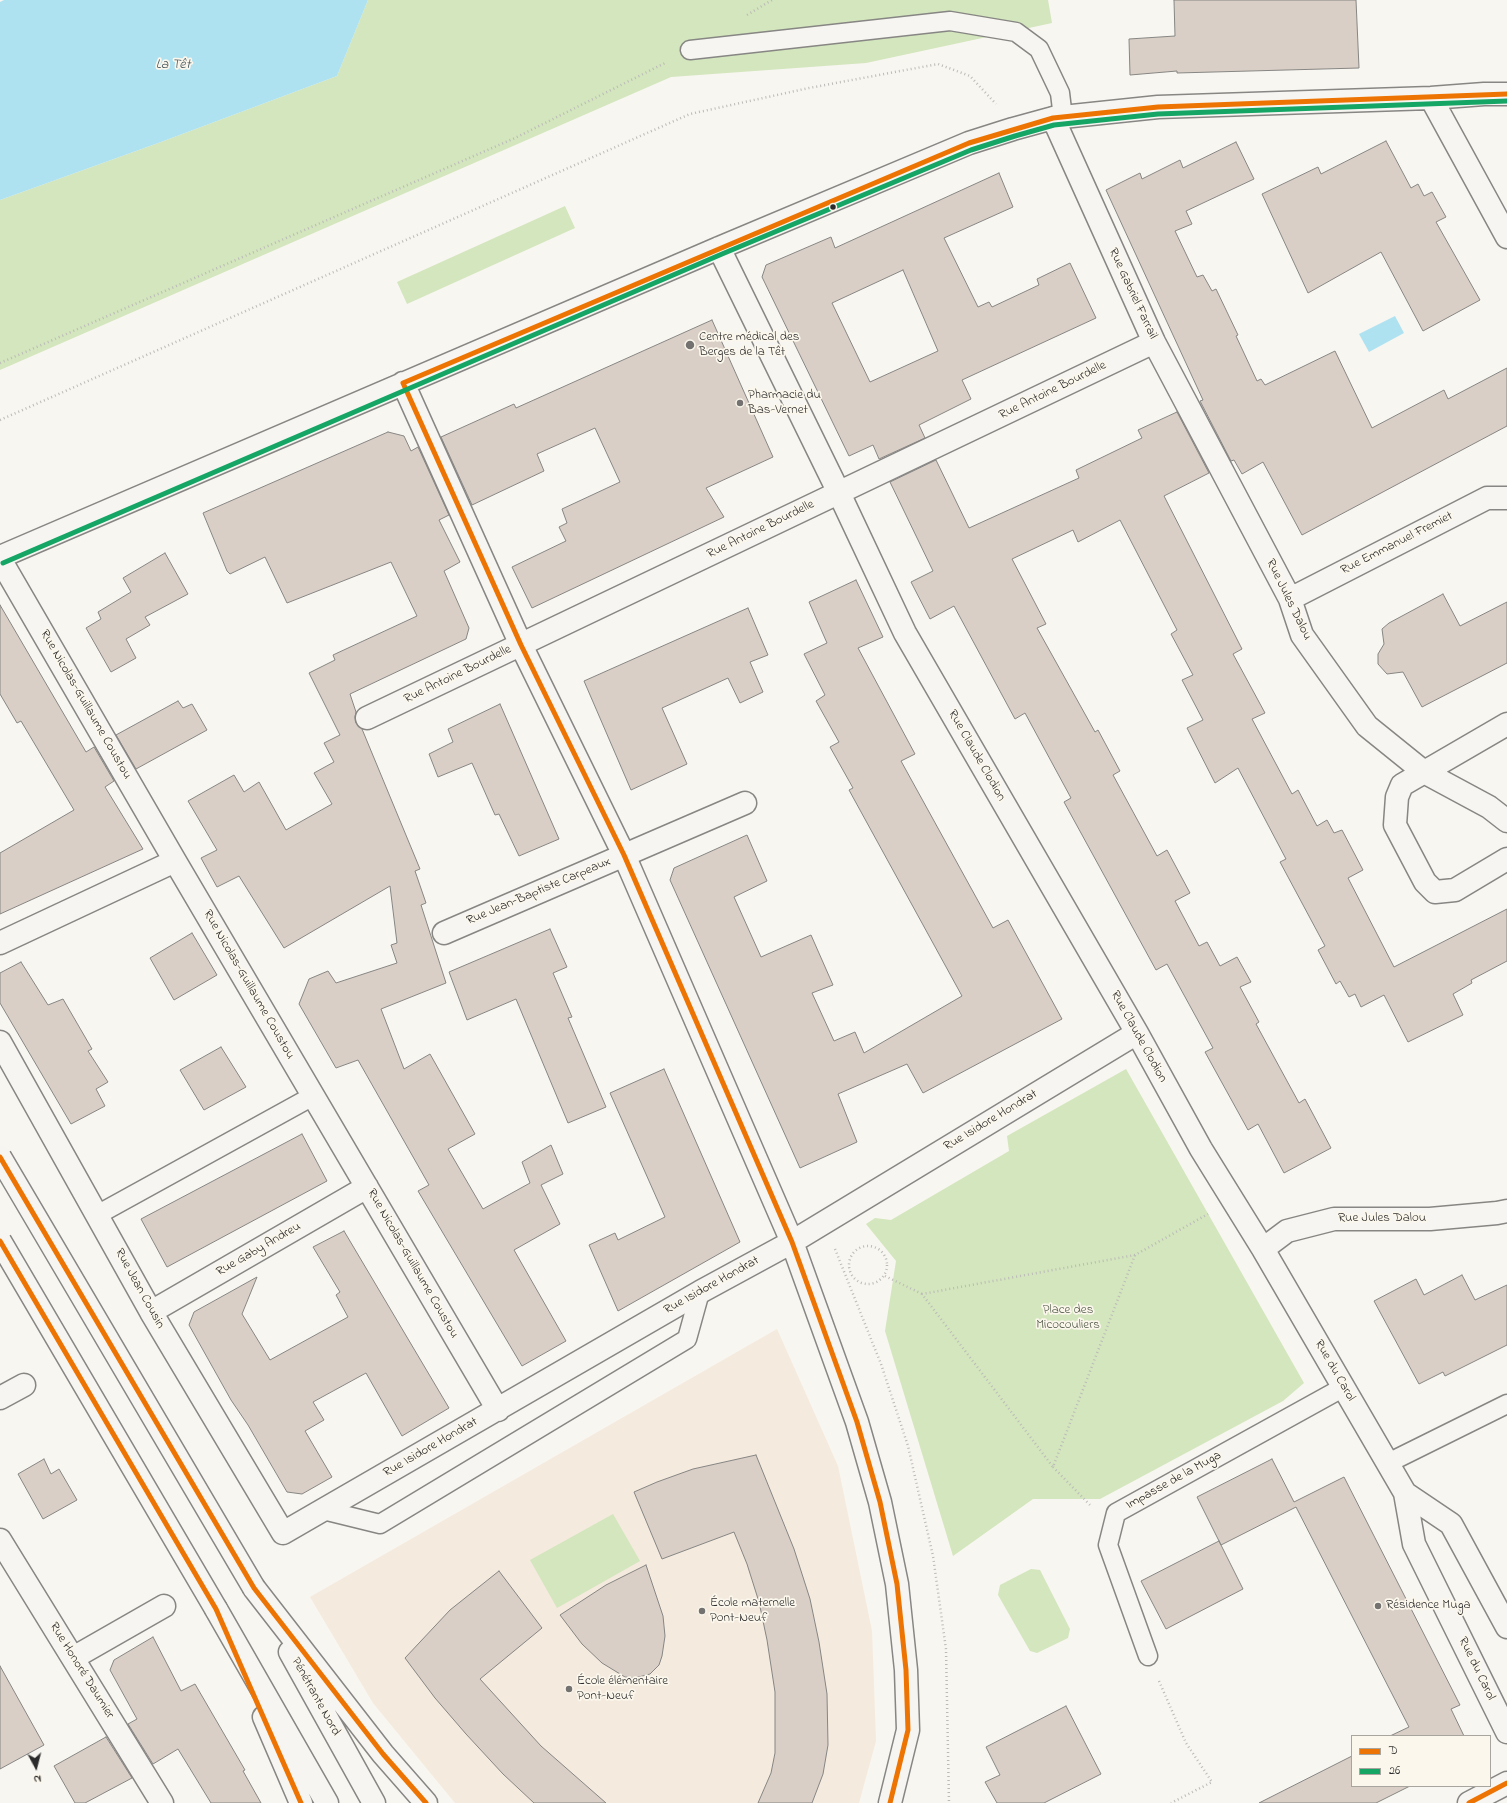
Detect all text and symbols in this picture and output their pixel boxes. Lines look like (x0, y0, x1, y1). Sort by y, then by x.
water label: La Têt (156, 58, 190, 74)
unlabelled marker (828, 202, 838, 212)
street label: Rue Gabriel Farrail (1104, 246, 1160, 342)
place label: Centre médical des Berges de la Têt (699, 330, 799, 361)
marker: Centre médical des Berges de la Têt (684, 339, 696, 351)
street label: Rue Antoine Bourdelle (997, 358, 1109, 424)
place label: Pharmacie du Bas-Vernet (748, 388, 821, 419)
marker: Pharmacie du Bas-Vernet (735, 398, 745, 408)
street label: Rue Antoine Bourdelle (705, 497, 817, 563)
street label: Rue Emmanuel Fremiet (1338, 509, 1456, 579)
street label: Rue Jules Dalou (1262, 557, 1314, 643)
street label: Rue Nicolas-Guillaume Coustou (36, 628, 134, 782)
street label: Rue Antoine Bourdelle (402, 642, 514, 708)
street label: Rue Claude Clodion (944, 708, 1008, 804)
street label: Rue Jean-Baptiste Carpeaux (465, 855, 613, 929)
street label: Rue Nicolas-Guillaume Coustou (199, 908, 297, 1062)
street label: Rue Claude Clodion (1106, 988, 1170, 1086)
street label: Rue Isidore Hondrat (941, 1087, 1041, 1155)
street label: Rue Nicolas-Guillaume Coustou (363, 1187, 461, 1341)
street label: Rue Jules Dalou (1338, 1211, 1426, 1227)
street label: Rue Gaby Andreu (214, 1219, 304, 1281)
street label: Rue Jean Cousin (111, 1246, 167, 1332)
street label: Rue Isidore Hondrat (662, 1253, 762, 1319)
park label: Place des Micocouliers (1036, 1303, 1100, 1334)
street label: Rue du Carol (1310, 1338, 1358, 1404)
street label: Rue Isidore Hondrat (381, 1415, 481, 1481)
street label: Impasse de la Muga (1124, 1448, 1224, 1514)
place label: École maternelle Pont-Neuf (710, 1596, 795, 1627)
place label: Résidence Muga (1386, 1598, 1471, 1614)
marker: Résidence Muga (1373, 1601, 1383, 1611)
marker: École maternelle Pont-Neuf (697, 1606, 707, 1616)
street label: Rue Honoré Daumier (45, 1620, 117, 1722)
street label: Rue du Carol (1454, 1635, 1498, 1703)
street label: Pénétrante Nord (287, 1655, 343, 1739)
place label: École élémentaire Pont-Neuf (577, 1674, 668, 1705)
marker: École élémentaire Pont-Neuf (564, 1684, 574, 1694)
legend (1351, 1735, 1491, 1787)
text: D (1389, 1742, 1398, 1760)
north arrow (16, 1747, 56, 1787)
text: 26 (1389, 1762, 1400, 1780)
text: N (33, 1771, 42, 1787)

